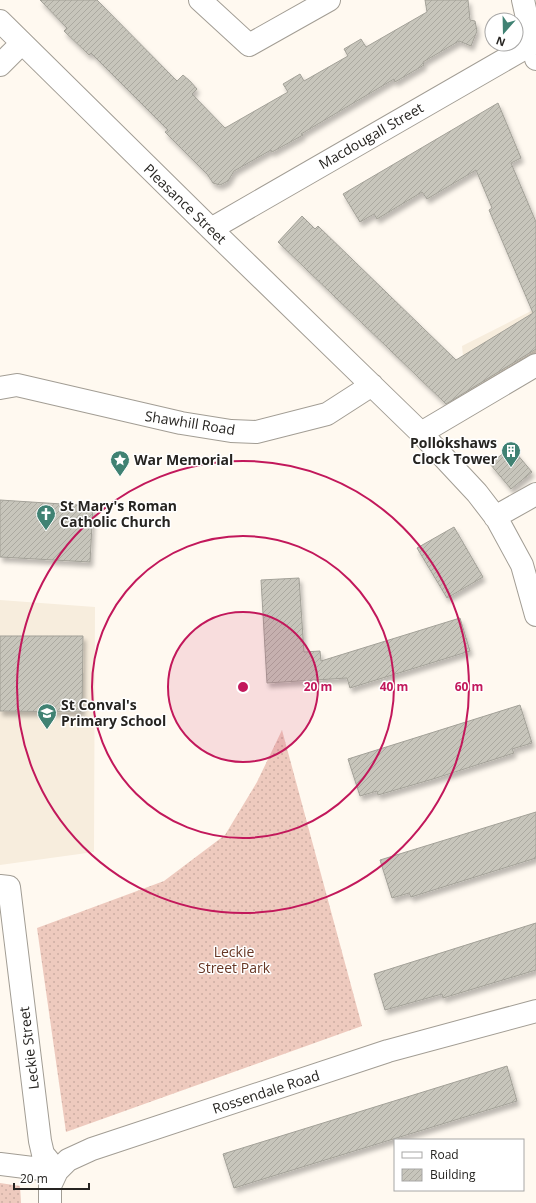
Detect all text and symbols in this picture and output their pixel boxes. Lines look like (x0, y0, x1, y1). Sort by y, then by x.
north arrow (484, 12, 524, 52)
text: N (494, 33, 507, 50)
street label: Macdougall Street (315, 98, 427, 173)
street label: Pleasance Street (140, 159, 231, 248)
street label: Shawhill Road (144, 406, 237, 439)
place label: Pollokshaws Clock Tower (410, 433, 498, 468)
building icon: Pollokshaws Clock Tower (500, 440, 522, 468)
place icon: War Memorial (109, 449, 131, 477)
place label: War Memorial (134, 450, 233, 469)
place label: St Mary's Roman Catholic Church (60, 496, 177, 531)
church icon: St Mary's Roman Catholic Church (35, 503, 57, 531)
text: 20 m (304, 678, 332, 695)
text: 40 m (380, 678, 408, 695)
text: 60 m (455, 678, 483, 695)
centre of rings (236, 680, 250, 694)
place label: St Conval's Primary School (61, 695, 166, 730)
school or university icon: St Conval's Primary School (36, 702, 58, 730)
park label: Leckie Street Park (198, 942, 271, 977)
street label: Leckie Street (14, 1006, 43, 1091)
street label: Rossendale Road (210, 1065, 322, 1118)
legend (394, 1139, 524, 1191)
text: Road (430, 1146, 459, 1163)
scale bar (14, 1165, 89, 1191)
text: Building (430, 1166, 476, 1183)
text: 20 m (20, 1170, 48, 1187)

